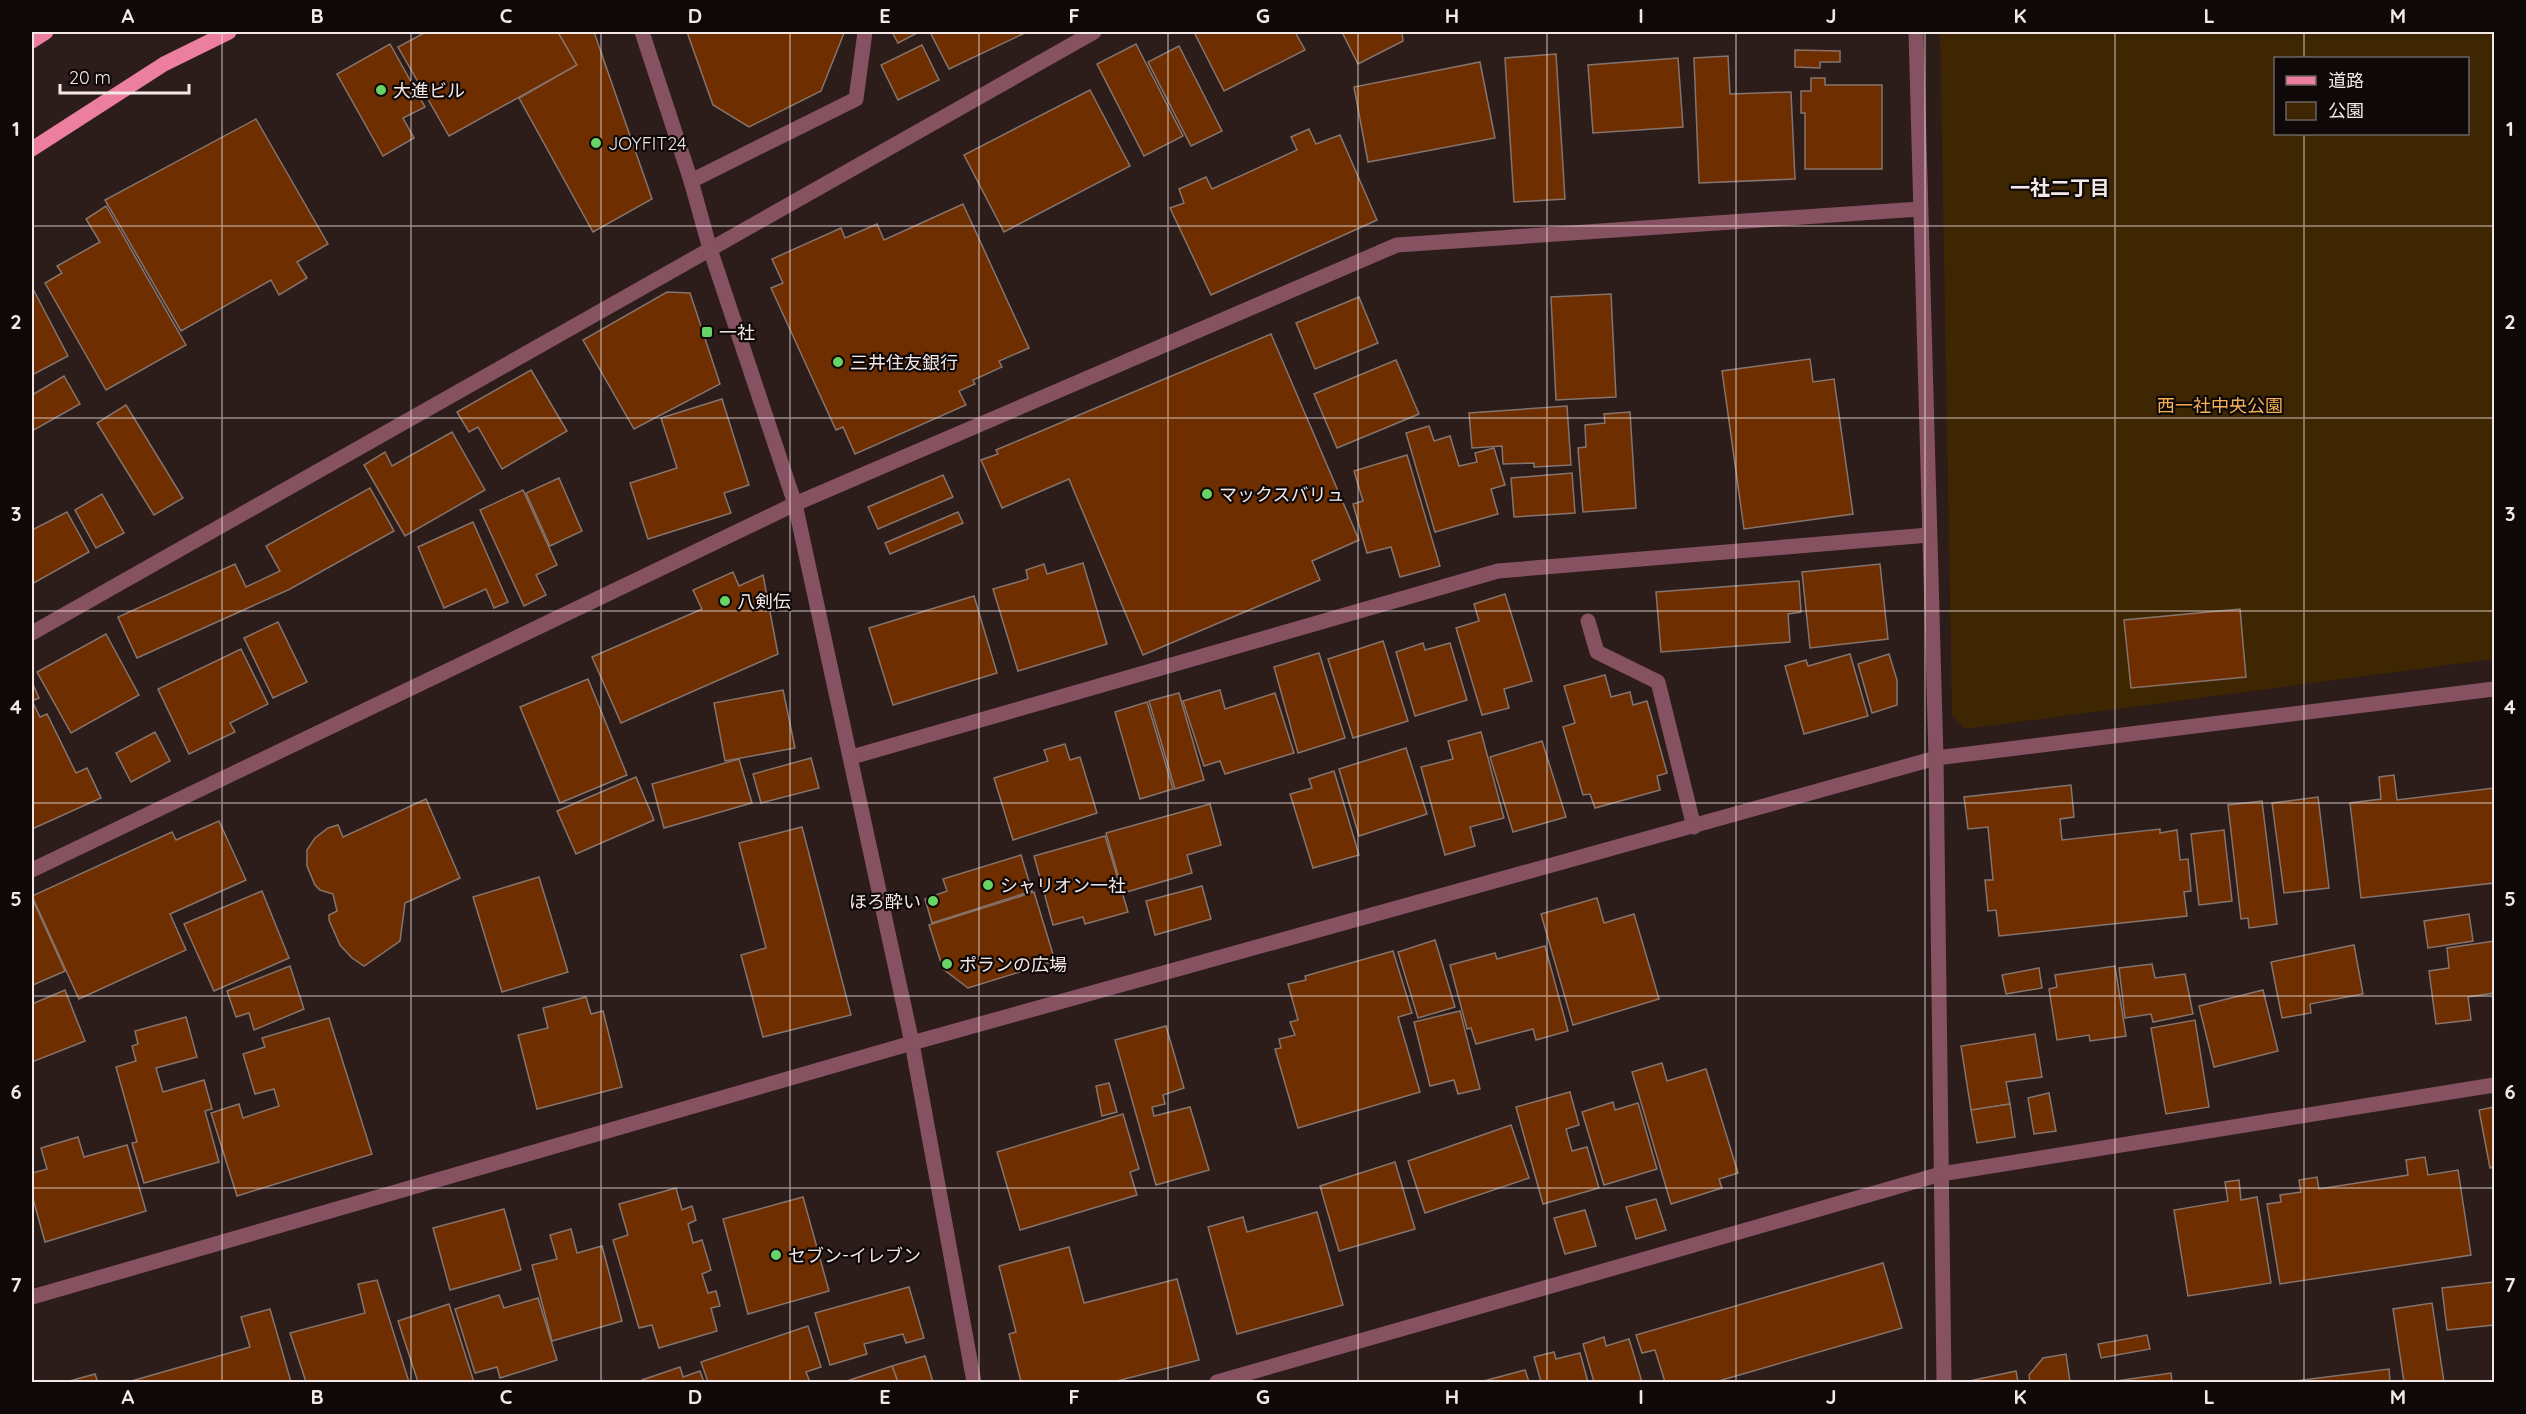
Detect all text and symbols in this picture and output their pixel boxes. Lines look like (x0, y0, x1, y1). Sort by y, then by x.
text: A (122, 3, 135, 28)
text: B (310, 3, 324, 28)
text: C (500, 3, 513, 28)
text: D (688, 3, 702, 28)
text: E (879, 3, 891, 28)
text: F (1068, 3, 1080, 28)
text: G (1256, 3, 1270, 28)
text: H (1445, 3, 1459, 28)
text: I (1638, 3, 1644, 28)
text: J (1825, 3, 1837, 28)
text: K (2013, 3, 2027, 28)
text: L (2203, 3, 2215, 28)
text: M (2390, 3, 2406, 28)
scale bar (60, 57, 189, 95)
legend (2274, 57, 2469, 135)
text: 20 m (69, 66, 111, 89)
text: 道路 (2328, 69, 2364, 92)
place label: 大進ビル (393, 79, 465, 102)
marker: 大進ビル (374, 83, 388, 97)
text: 公園 (2328, 99, 2364, 122)
text: 1 (12, 116, 20, 141)
text: 1 (2506, 116, 2514, 141)
place label: JOYFIT24 (608, 132, 686, 155)
marker: JOYFIT24 (589, 136, 603, 150)
district label: 一社二丁目 (2010, 175, 2110, 200)
text: 2 (10, 309, 22, 334)
text: 2 (2504, 309, 2516, 334)
place label: 一社 (719, 321, 755, 344)
marker: 一社 (700, 325, 714, 339)
place label: 三井住友銀行 (850, 351, 958, 374)
marker: 三井住友銀行 (831, 355, 845, 369)
park label: 西一社中央公園 (2157, 394, 2283, 417)
place label: マックスバリュ (1219, 483, 1344, 506)
marker: マックスバリュ (1200, 487, 1214, 501)
text: 3 (11, 501, 21, 526)
text: 3 (2505, 501, 2515, 526)
place label: 八剣伝 (737, 590, 791, 613)
marker: 八剣伝 (718, 594, 732, 608)
text: 4 (10, 694, 22, 719)
text: 4 (2504, 694, 2516, 719)
place label: シャリオン一社 (1000, 874, 1126, 897)
marker: シャリオン一社 (981, 878, 995, 892)
text: 5 (10, 886, 22, 911)
text: 5 (2504, 886, 2516, 911)
place label: ほろ酔い (849, 890, 921, 913)
marker: ほろ酔い (926, 894, 940, 908)
place label: ポランの広場 (959, 953, 1067, 976)
marker: ポランの広場 (940, 957, 954, 971)
text: 6 (10, 1079, 22, 1104)
text: 6 (2504, 1079, 2516, 1104)
place label: セブン-イレブン (788, 1244, 921, 1267)
marker: セブン-イレブン (769, 1248, 783, 1262)
text: 7 (11, 1272, 22, 1297)
text: 7 (2505, 1272, 2516, 1297)
text: A (122, 1384, 135, 1409)
text: B (310, 1384, 324, 1409)
text: C (500, 1384, 513, 1409)
text: D (688, 1384, 702, 1409)
text: E (879, 1384, 891, 1409)
text: F (1068, 1384, 1080, 1409)
text: G (1256, 1384, 1270, 1409)
text: H (1445, 1384, 1459, 1409)
text: I (1638, 1384, 1644, 1409)
text: J (1825, 1384, 1837, 1409)
text: K (2013, 1384, 2027, 1409)
text: L (2203, 1384, 2215, 1409)
text: M (2390, 1384, 2406, 1409)

